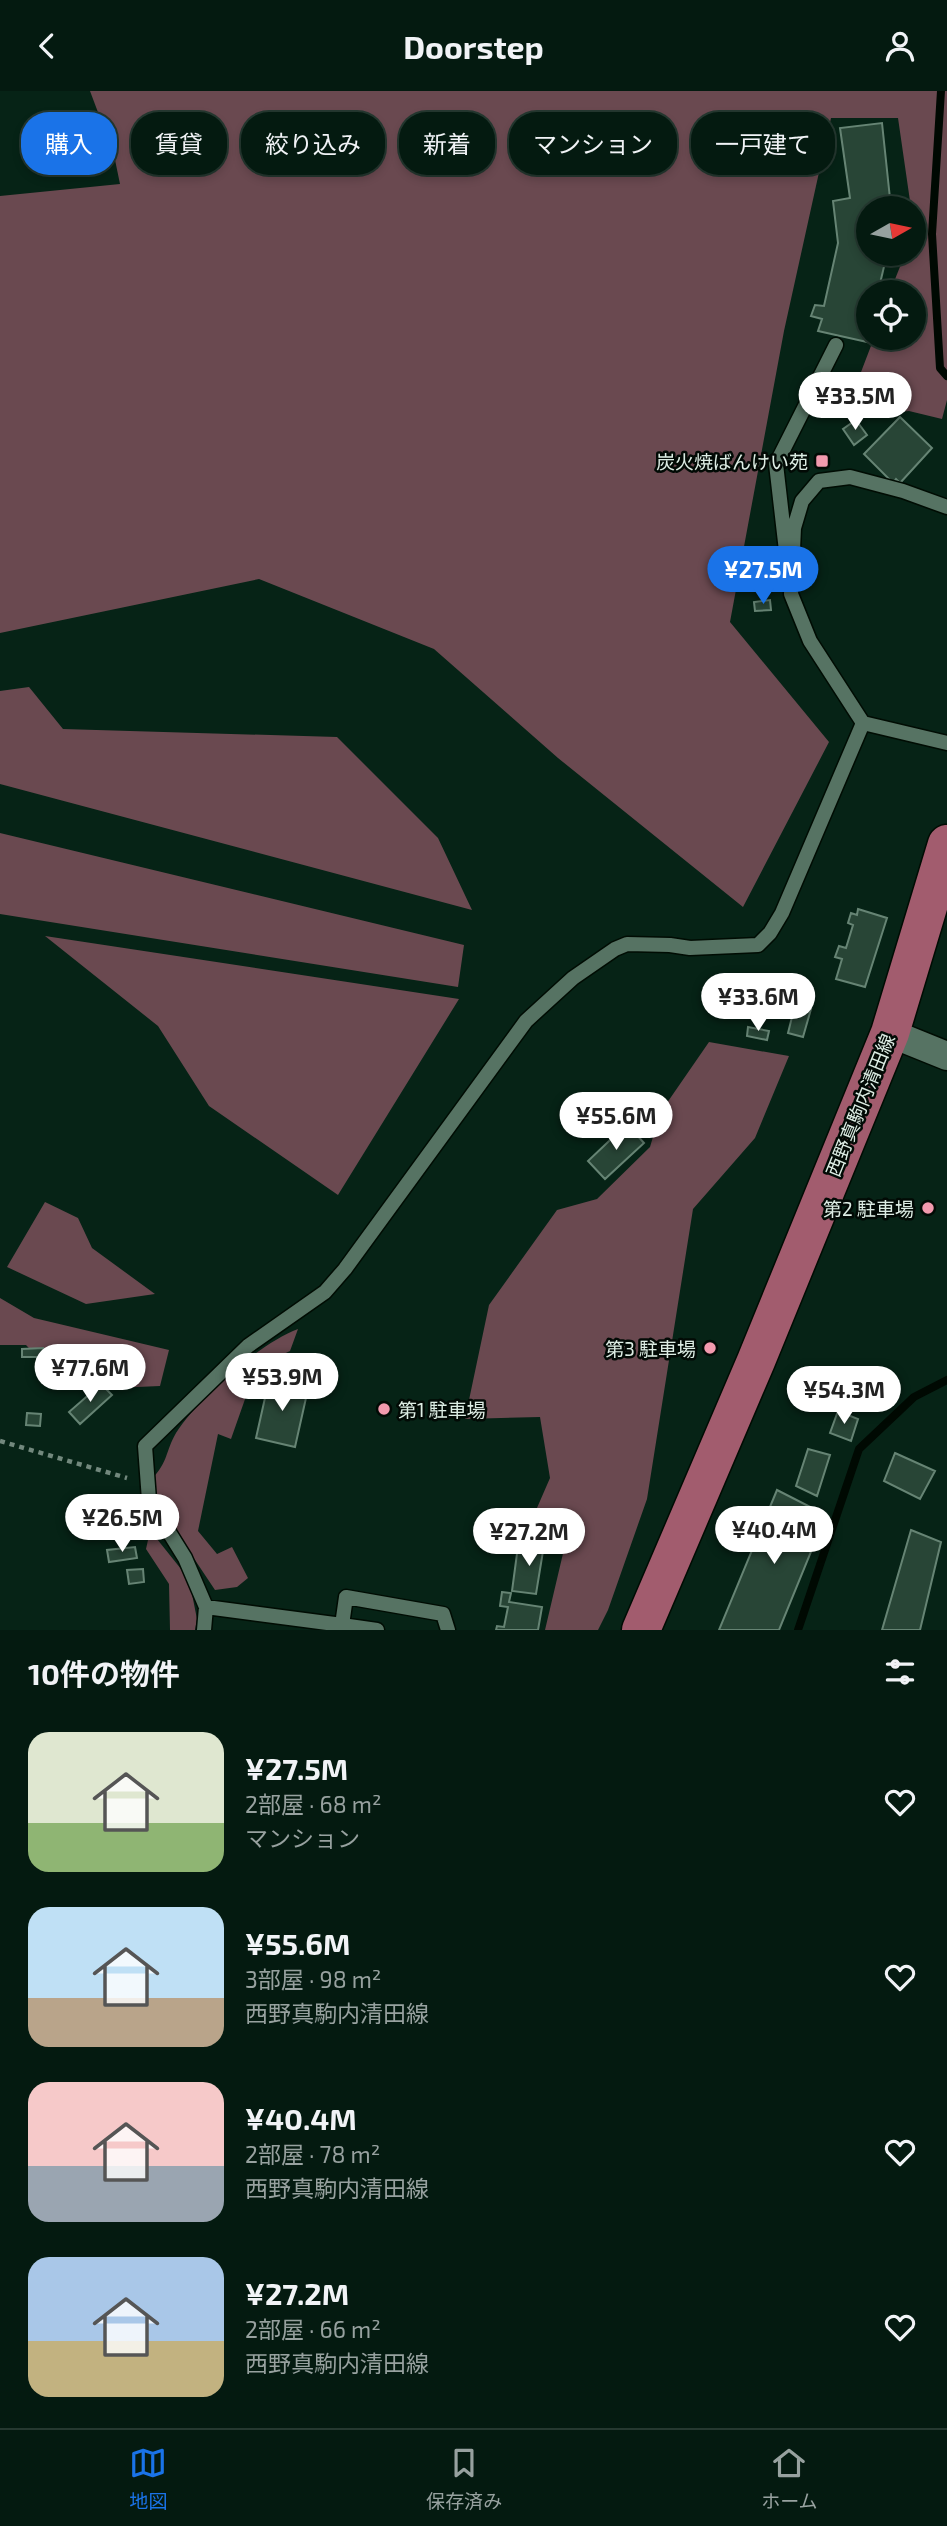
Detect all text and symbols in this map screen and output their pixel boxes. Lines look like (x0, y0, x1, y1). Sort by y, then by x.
icon: back (28, 27, 66, 65)
text: Doorstep (403, 27, 544, 65)
icon: person (881, 27, 919, 65)
chip: 購入 (21, 112, 117, 175)
chip: 賃貸 (131, 112, 227, 175)
chip: 絞り込み (241, 112, 385, 175)
chip: 新着 (399, 112, 495, 175)
chip: マンション (509, 112, 677, 175)
chip: 一戸建て (691, 112, 835, 175)
north arrow (856, 196, 926, 266)
map controls (856, 196, 926, 350)
button: locate (856, 280, 926, 350)
pin: ¥33.5M (798, 373, 912, 432)
text: ¥33.5M (815, 381, 895, 409)
place label: 炭火焼ばんけい苑 (656, 450, 808, 473)
marker: 炭火焼ばんけい苑 (814, 453, 830, 469)
pin: ¥27.5M (706, 547, 820, 606)
text: ¥27.5M (723, 555, 803, 583)
pin: ¥33.6M (701, 974, 815, 1033)
text: ¥33.6M (717, 982, 799, 1010)
street label: 西野真駒内清田線 (821, 1030, 899, 1180)
pin: ¥55.6M (559, 1093, 673, 1152)
text: ¥55.6M (576, 1101, 656, 1129)
place label: 第2 駐車場 (823, 1197, 914, 1220)
marker: 第2 駐車場 (920, 1200, 936, 1216)
place label: 第3 駐車場 (605, 1337, 696, 1360)
marker: 第3 駐車場 (702, 1340, 718, 1356)
pin: ¥77.6M (33, 1345, 147, 1404)
text: ¥77.6M (51, 1353, 129, 1381)
pin: ¥53.9M (225, 1353, 339, 1413)
text: ¥53.9M (241, 1362, 323, 1390)
pin: ¥54.3M (787, 1367, 901, 1426)
text: ¥54.3M (803, 1375, 885, 1403)
place label: 第1 駐車場 (398, 1398, 486, 1421)
marker: 第1 駐車場 (376, 1401, 392, 1417)
pin: ¥26.5M (65, 1495, 179, 1554)
text: ¥26.5M (81, 1503, 163, 1531)
pin: ¥40.4M (717, 1507, 831, 1566)
pin: ¥27.2M (472, 1509, 586, 1568)
text: ¥40.4M (731, 1515, 817, 1543)
text: ¥27.2M (489, 1517, 569, 1545)
icon: filters (881, 1653, 919, 1691)
text: 10件の物件 (28, 1655, 180, 1691)
text: ¥27.5M (245, 1750, 348, 1786)
icon: home (84, 1760, 168, 1844)
icon: heart (881, 1783, 919, 1821)
text: 2部屋 · 68 m² (245, 1790, 382, 1818)
text: マンション (245, 1824, 360, 1852)
text: ¥55.6M (245, 1925, 351, 1961)
icon: home (84, 1935, 168, 2019)
icon: heart (881, 1958, 919, 1996)
text: 3部屋 · 98 m² (245, 1965, 381, 1993)
text: 西野真駒内清田線 (245, 1999, 429, 2027)
text: ¥40.4M (245, 2100, 357, 2136)
icon: home (84, 2110, 168, 2194)
icon: heart (881, 2133, 919, 2171)
text: 2部屋 · 78 m² (245, 2140, 380, 2168)
text: 西野真駒内清田線 (245, 2174, 429, 2202)
text: ¥27.2M (245, 2275, 349, 2311)
icon: home (84, 2285, 168, 2369)
icon: heart (881, 2308, 919, 2346)
text: 2部屋 · 66 m² (245, 2315, 381, 2343)
text: 西野真駒内清田線 (245, 2349, 429, 2377)
tab: 地図 (129, 2444, 167, 2513)
tab: 保存済み (426, 2444, 502, 2513)
tab: ホーム (761, 2444, 818, 2513)

